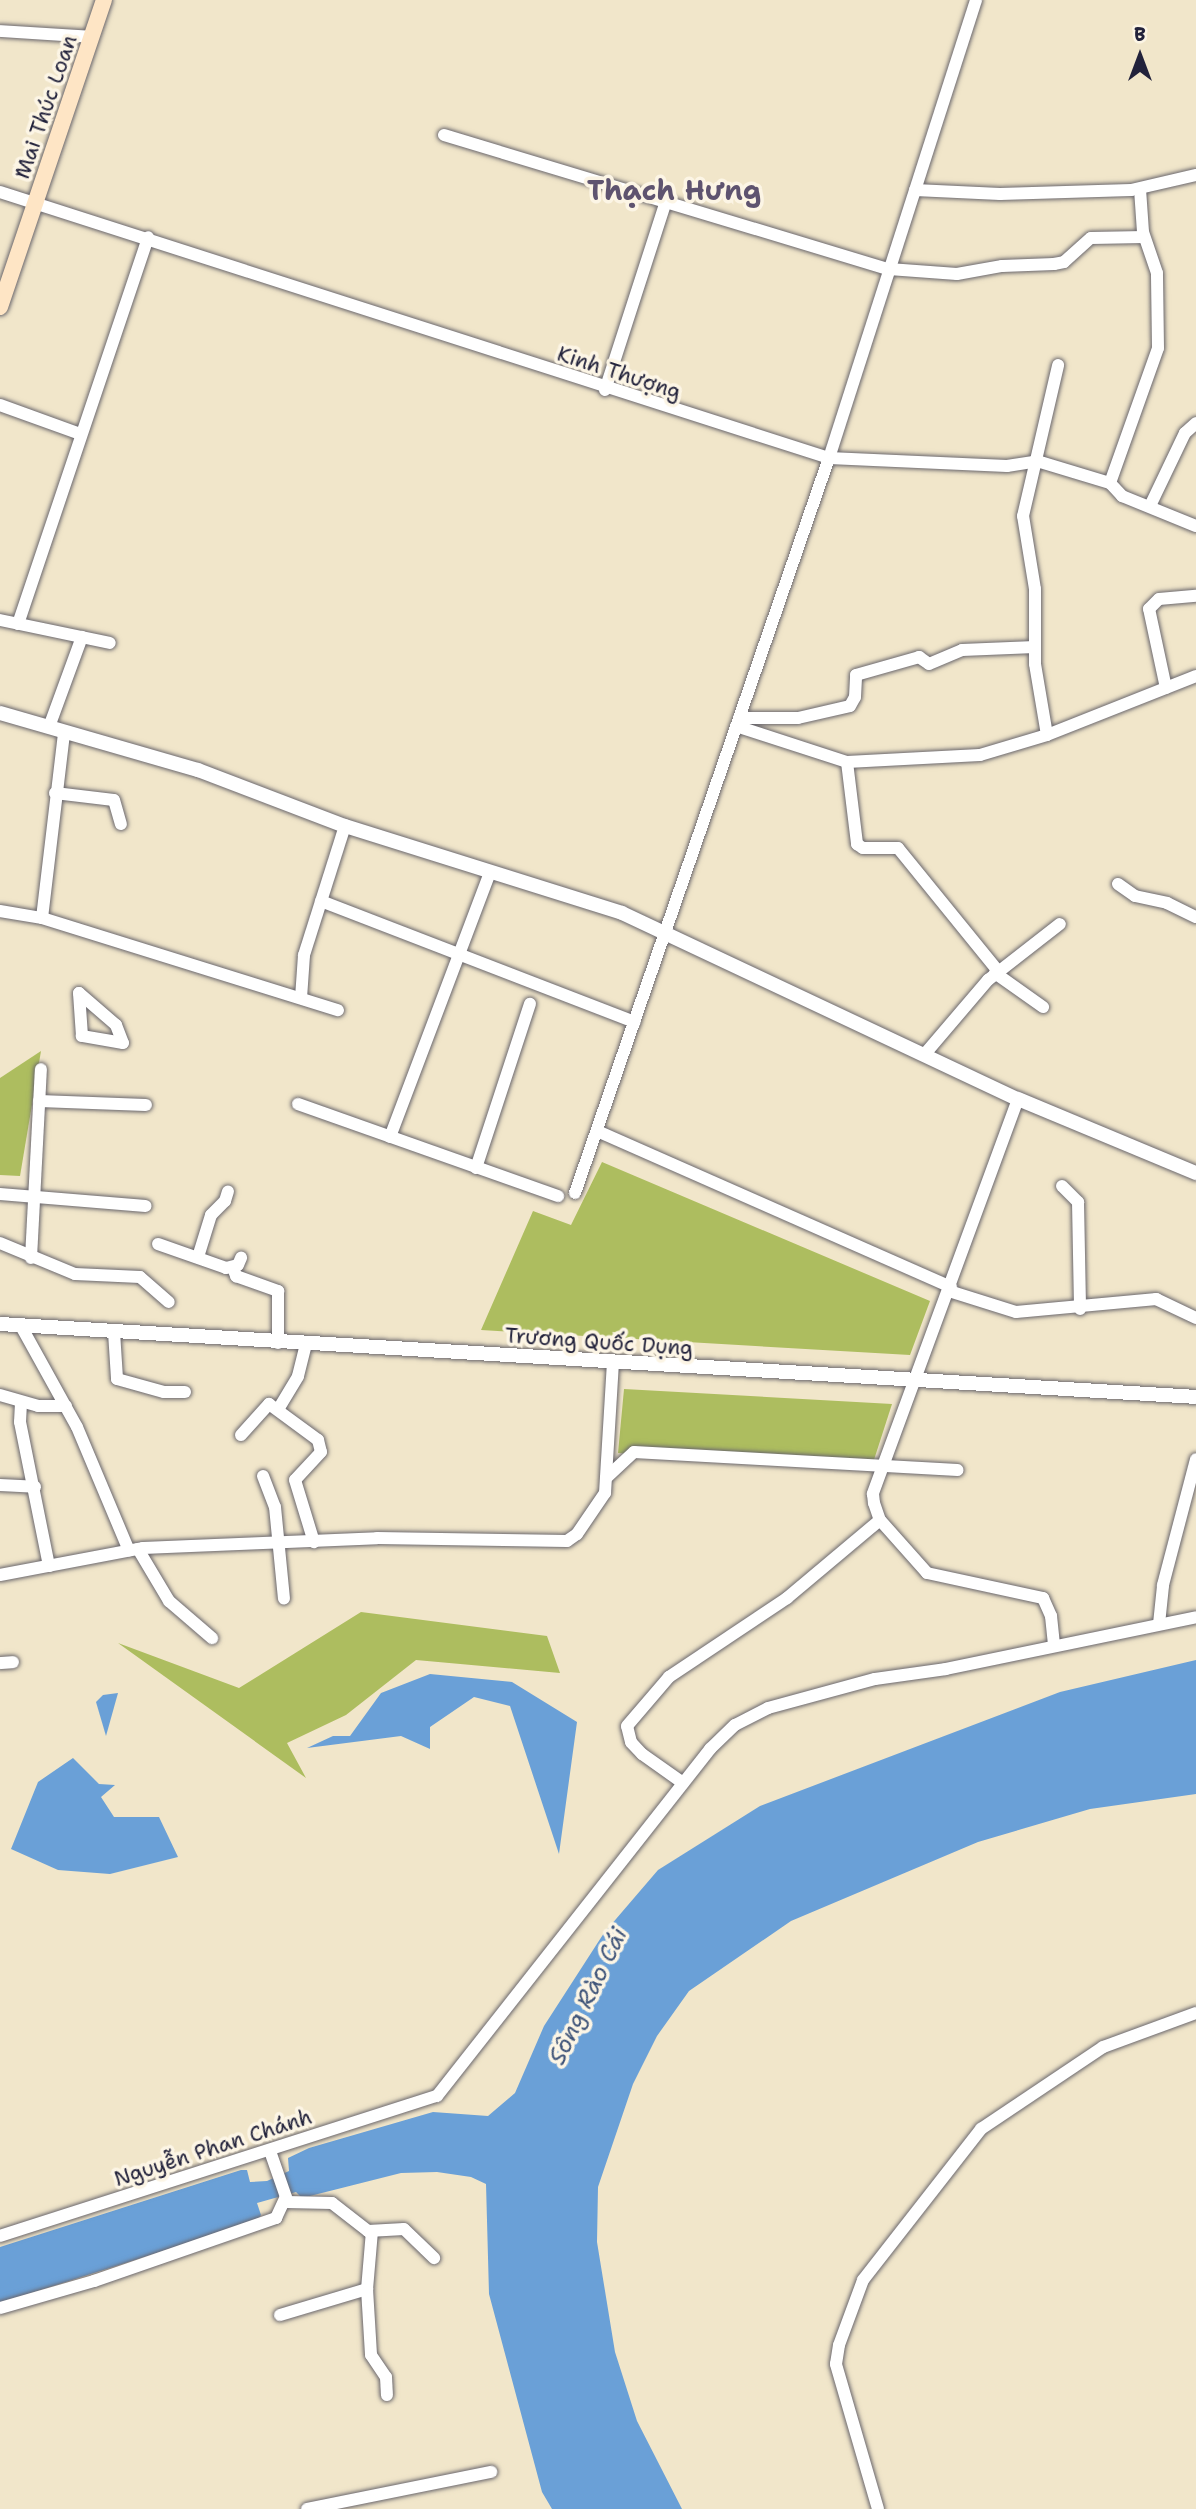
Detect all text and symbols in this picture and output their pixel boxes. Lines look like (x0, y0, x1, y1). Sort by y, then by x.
north arrow (1105, 21, 1175, 91)
text: B (1134, 22, 1146, 47)
street label: Mai Thúc Loan (10, 32, 82, 182)
district label: Thạch Hưng (587, 173, 761, 207)
street label: Kinh Thượng (554, 341, 684, 405)
street label: Trương Quốc Dụng (504, 1323, 694, 1361)
water label: Sông Rào Cái (543, 1923, 633, 2069)
street label: Nguyễn Phan Chánh (111, 2104, 315, 2192)

